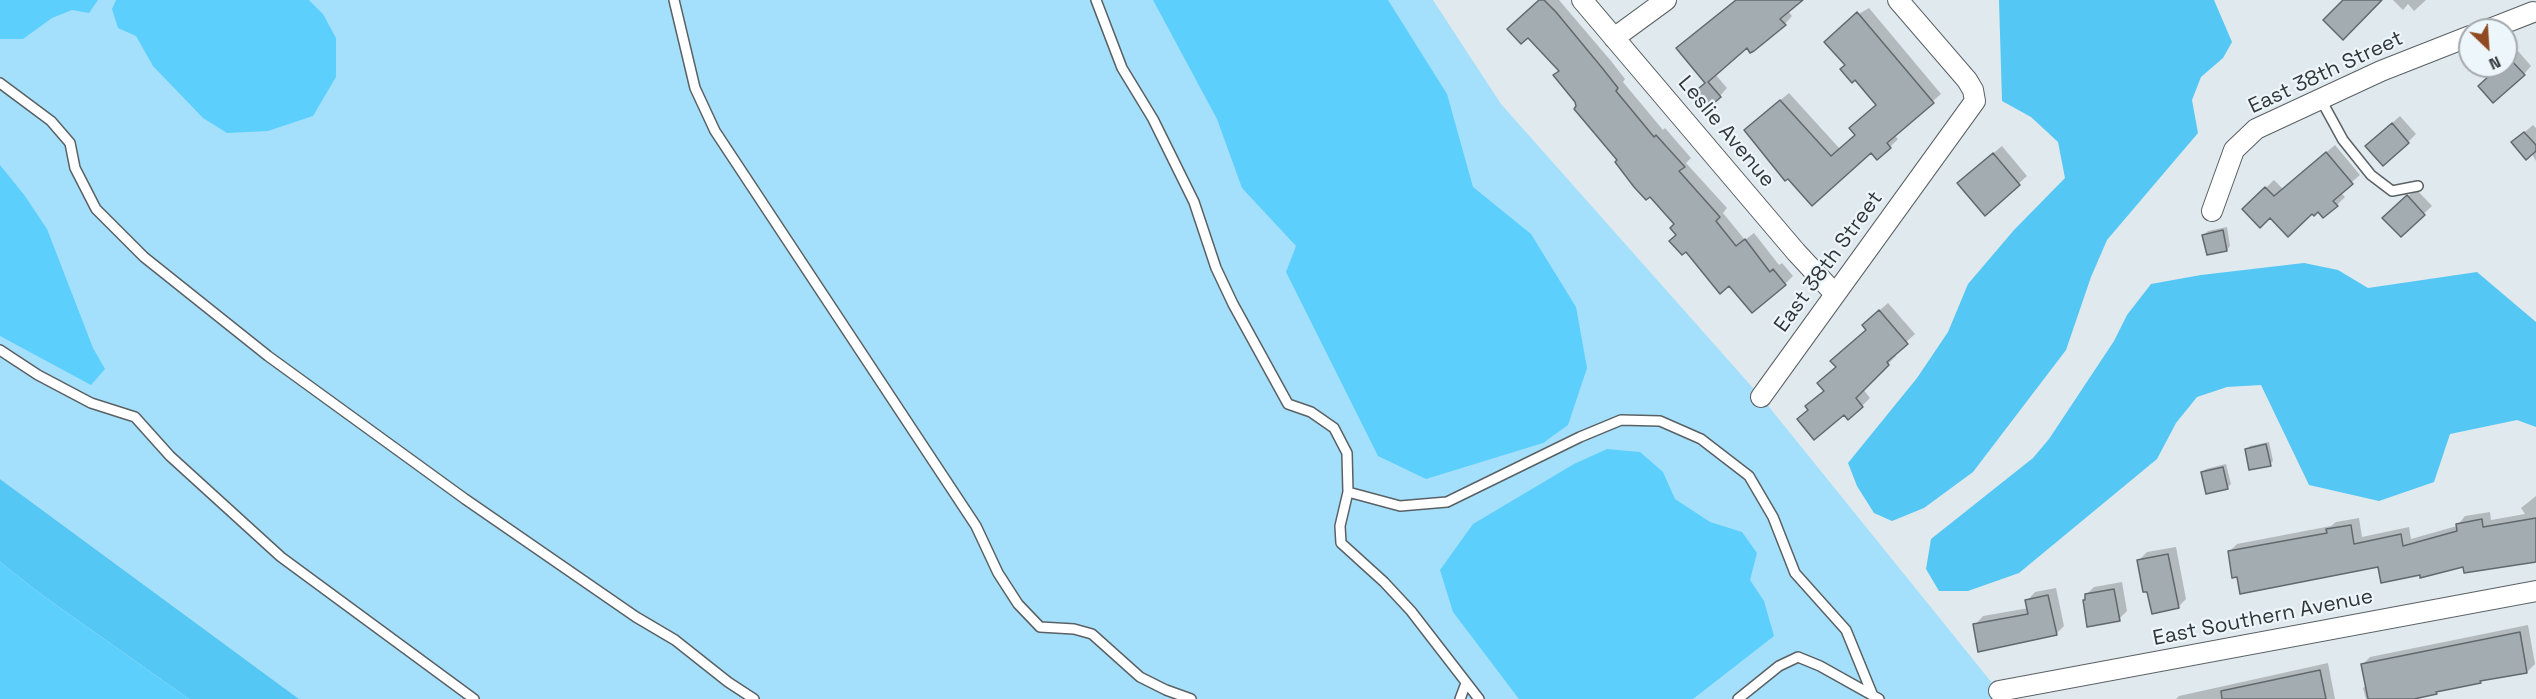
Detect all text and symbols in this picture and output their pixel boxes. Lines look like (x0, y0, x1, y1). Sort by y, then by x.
north arrow (2458, 18, 2518, 78)
street label: East 38th Street (2245, 26, 2407, 120)
text: N (2486, 51, 2504, 75)
street label: Leslie Avenue (1672, 71, 1780, 193)
street label: East 38th Street (1770, 187, 1888, 337)
street label: East Southern Avenue (2151, 584, 2375, 652)

